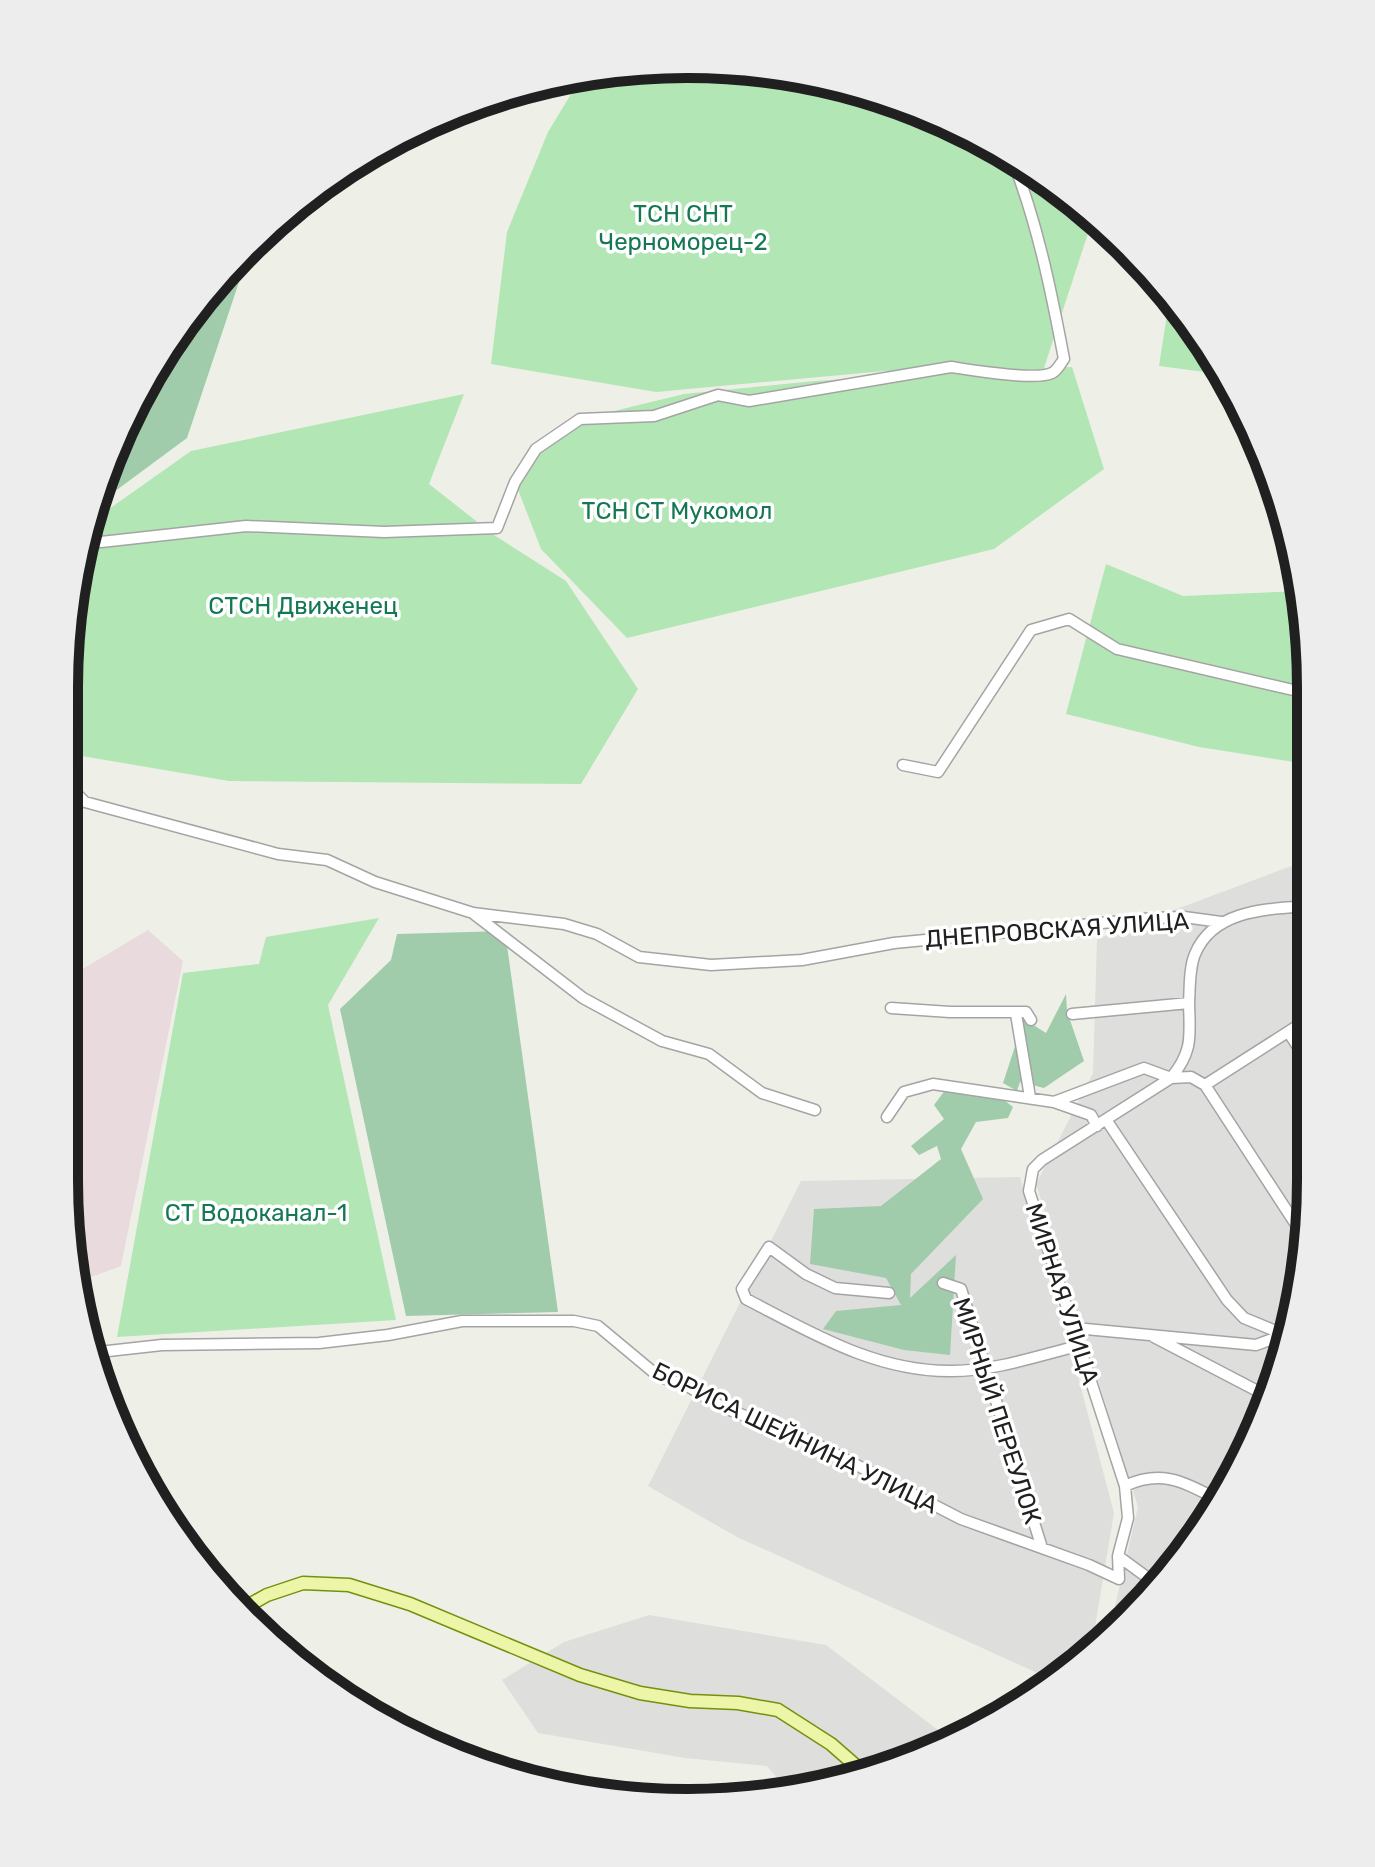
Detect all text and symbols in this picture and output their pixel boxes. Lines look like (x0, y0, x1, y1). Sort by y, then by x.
park label: ТСН СНТ Черноморец-2 (598, 200, 768, 256)
park label: ТСН СТ Мукомол (582, 497, 772, 525)
park label: СТСН Движенец (208, 592, 398, 620)
street label: ДНЕПРОВСКАЯ УЛИЦА (924, 907, 1190, 953)
park label: СТ Водоканал-1 (165, 1199, 347, 1227)
street label: МИРНАЯ УЛИЦА (1019, 1200, 1105, 1388)
street label: МИРНЫЙ ПЕРЕУЛОК (947, 1294, 1047, 1528)
street label: БОРИСА ШЕЙНИНА УЛИЦА (648, 1357, 942, 1519)

